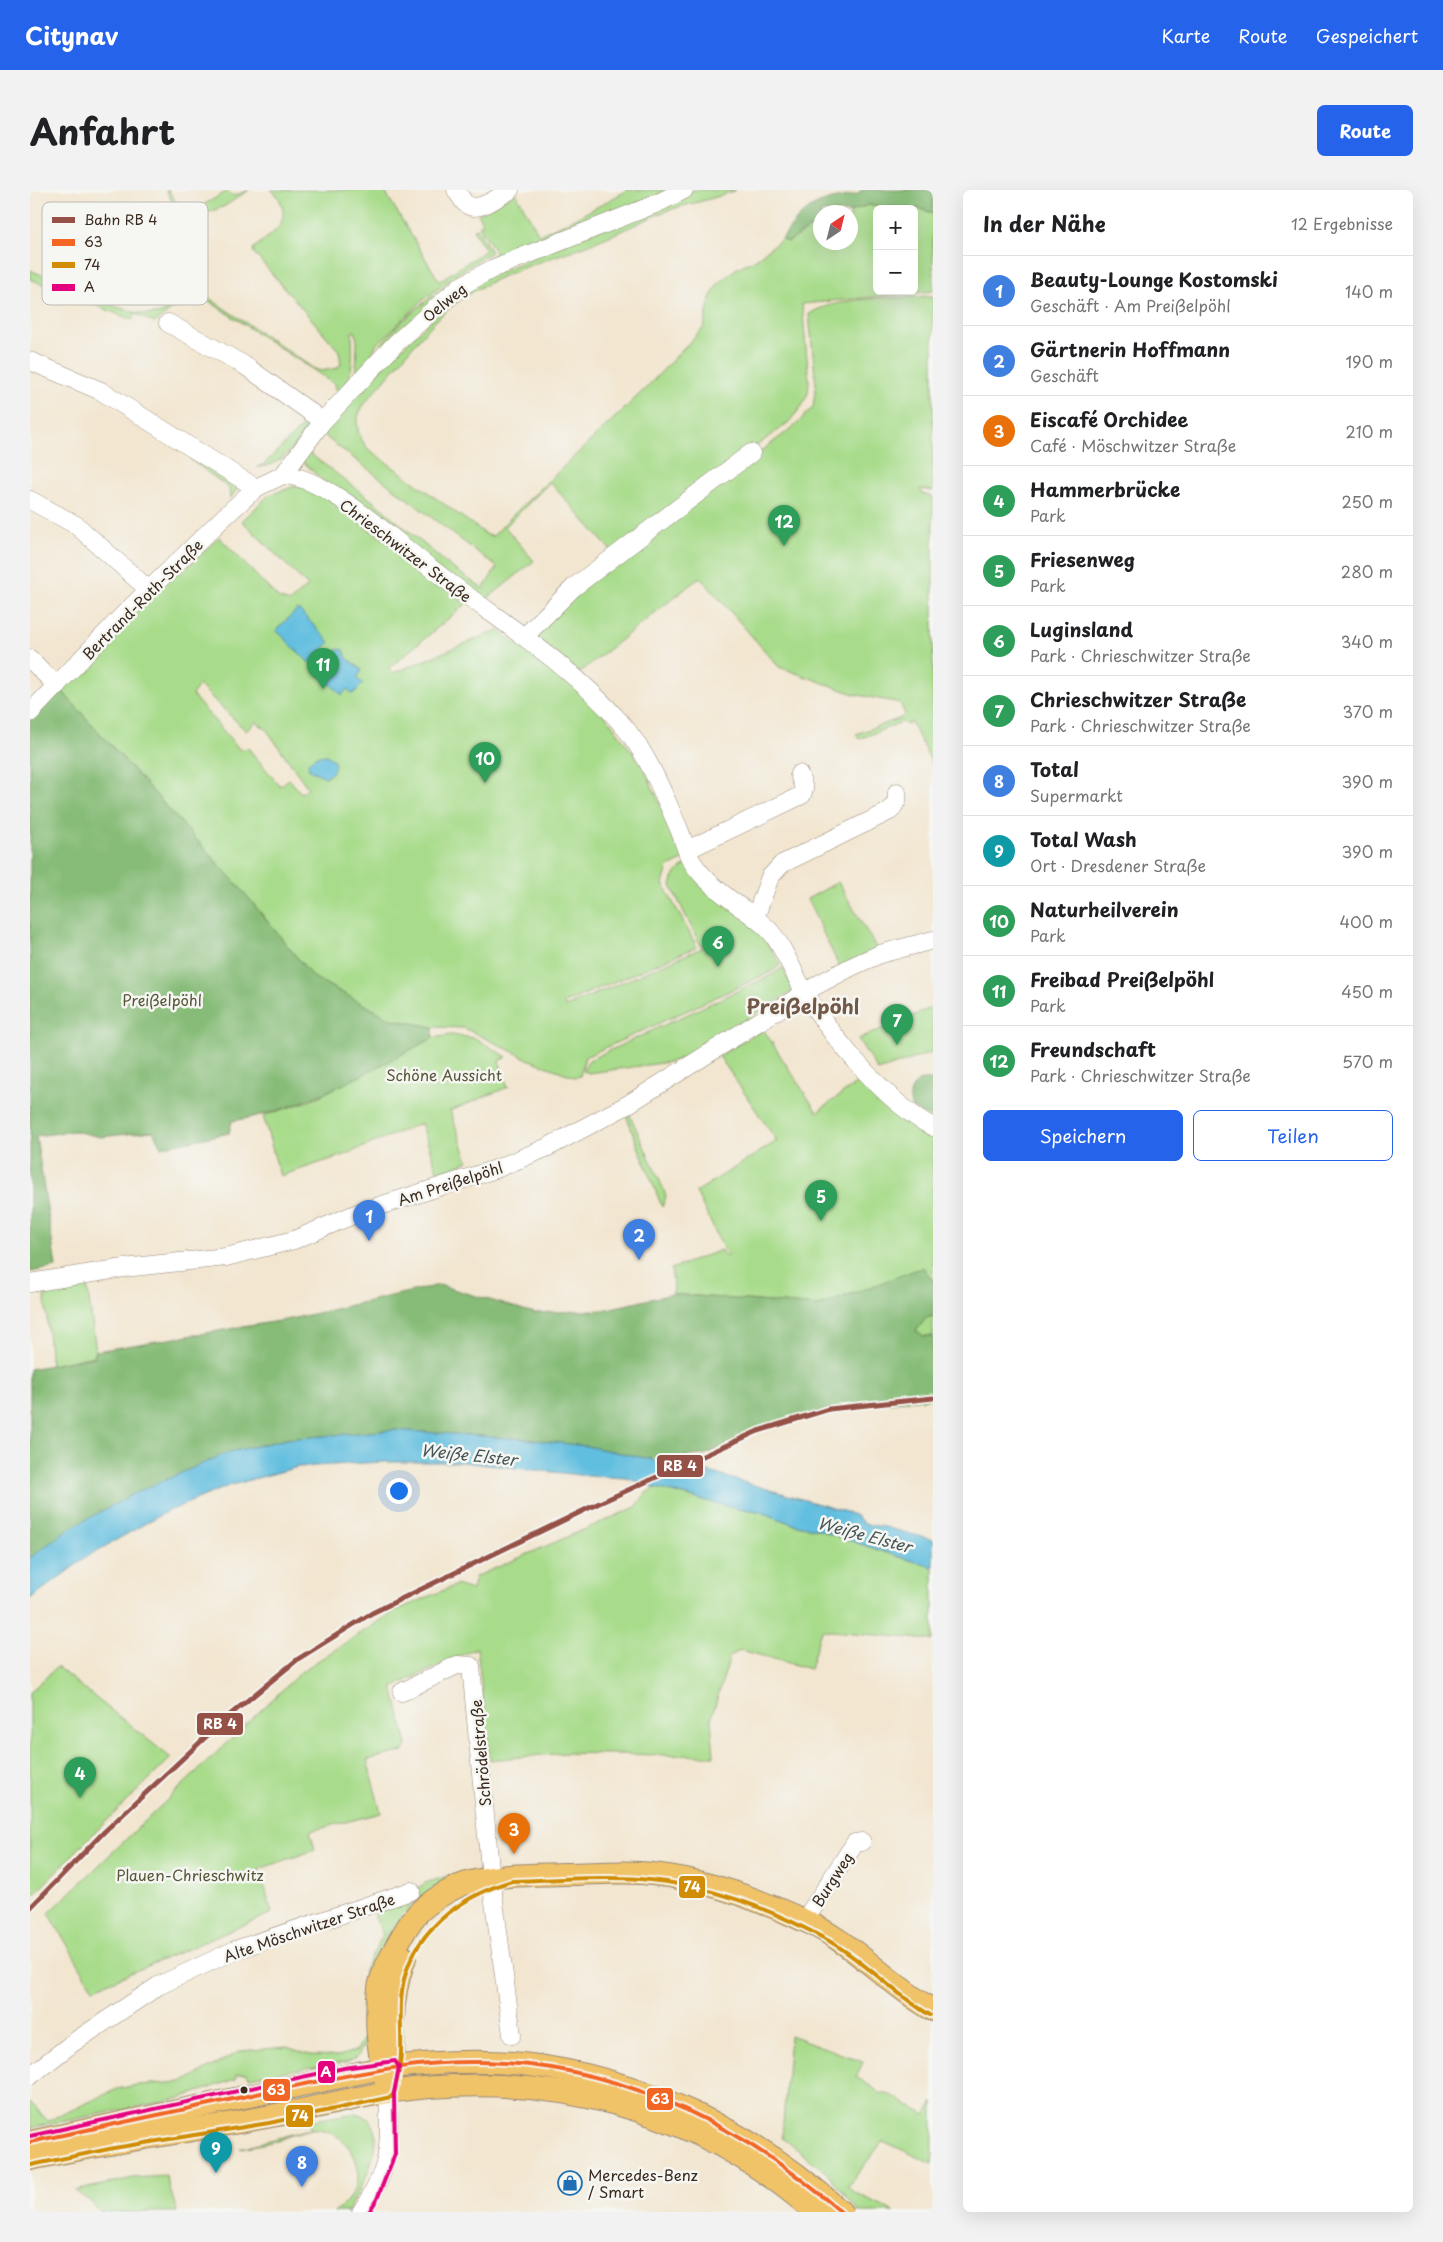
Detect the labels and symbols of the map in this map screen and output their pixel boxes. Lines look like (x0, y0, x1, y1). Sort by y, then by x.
legend (42, 202, 208, 305)
north arrow (813, 205, 858, 250)
text: Bahn RB 4 (84, 209, 157, 230)
text: 63 (84, 231, 103, 252)
text: 74 (84, 254, 101, 275)
text: A (84, 276, 95, 297)
street label: Oelweg (417, 277, 471, 327)
street label: Chrieschwitzer Straße (335, 493, 477, 607)
pin: 12 (768, 505, 800, 546)
street label: Bertrand-Roth-Straße (76, 533, 208, 665)
pin: 11 (307, 648, 339, 689)
pin: 10 (469, 742, 501, 783)
pin: 6 (702, 926, 734, 967)
park label: Preißelpöhl (122, 988, 202, 1011)
district label: Preißelpöhl (746, 991, 860, 1021)
pin: 7 (881, 1004, 913, 1045)
park label: Schöne Aussicht (386, 1063, 502, 1086)
street label: Am Preißelpöhl (394, 1155, 506, 1211)
pin: 5 (805, 1180, 837, 1221)
pin: 1 (353, 1200, 385, 1241)
pin: 2 (623, 1219, 655, 1260)
water label: Weiße Elster (420, 1437, 521, 1471)
line badge: RB 4 (656, 1454, 704, 1478)
text: RB 4 (663, 1455, 697, 1476)
your location (386, 1478, 412, 1504)
water label: Weiße Elster (815, 1510, 917, 1559)
street label: Schrödelstraße (464, 1699, 496, 1807)
line badge: RB 4 (196, 1712, 244, 1736)
text: RB 4 (203, 1713, 237, 1734)
pin: 4 (64, 1757, 96, 1798)
pin: 3 (498, 1813, 530, 1854)
street label: Burgweg (806, 1847, 858, 1911)
park label: Plauen-Chrieschwitz (116, 1863, 264, 1886)
line badge: 74 (678, 1875, 706, 1899)
text: 74 (683, 1876, 701, 1897)
street label: Alte Möschwitzer Straße (220, 1887, 398, 1967)
line badge: A (317, 2060, 336, 2084)
text: A (320, 2061, 332, 2082)
line badge: 63 (262, 2078, 291, 2102)
text: 63 (267, 2079, 285, 2100)
unlabelled marker (239, 2085, 249, 2095)
line badge: 63 (646, 2087, 674, 2111)
text: 63 (651, 2088, 669, 2109)
line badge: 74 (285, 2104, 314, 2128)
text: 74 (291, 2105, 309, 2126)
pin: 9 (200, 2132, 232, 2173)
pin: 8 (286, 2146, 318, 2187)
place label: Mercedes-Benz / Smart (588, 2163, 698, 2203)
shop icon: Mercedes-Benz / Smart (557, 2170, 583, 2196)

